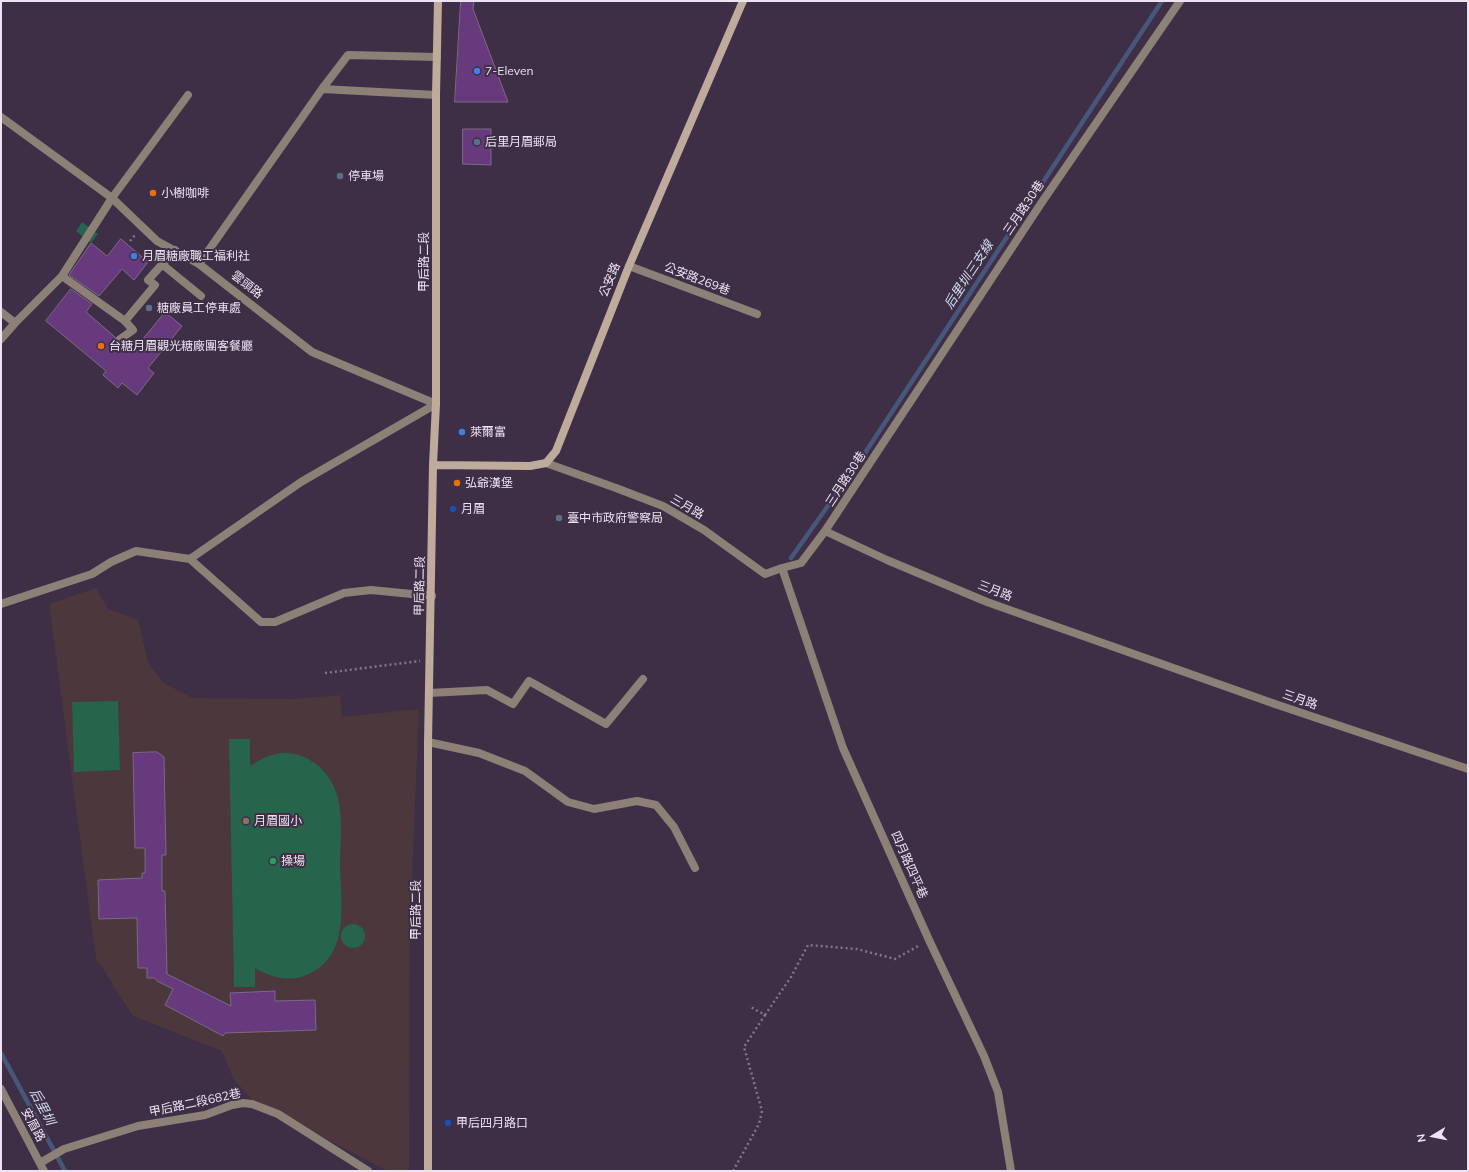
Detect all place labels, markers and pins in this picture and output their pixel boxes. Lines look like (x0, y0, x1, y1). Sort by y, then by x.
place label: 7-Eleven (485, 64, 534, 78)
marker: 7-Eleven (472, 66, 482, 76)
place label: 后里月眉郵局 (485, 135, 557, 149)
marker: 后里月眉郵局 (472, 137, 482, 147)
place label: 停車場 (348, 169, 384, 183)
marker: 停車場 (335, 171, 345, 181)
place label: 小樹咖啡 (161, 186, 209, 200)
marker: 小樹咖啡 (148, 188, 158, 198)
place label: 月眉糖廠職工福利社 (142, 249, 250, 263)
marker: 月眉糖廠職工福利社 (129, 251, 139, 261)
place label: 糖廠員工停車處 (157, 301, 241, 315)
marker: 糖廠員工停車處 (144, 303, 154, 313)
place label: 台糖月眉觀光糖廠團客餐廳 (109, 339, 253, 353)
marker: 台糖月眉觀光糖廠團客餐廳 (96, 341, 106, 351)
place label: 萊爾富 (470, 425, 506, 439)
marker: 萊爾富 (457, 427, 467, 437)
place label: 弘爺漢堡 (465, 476, 513, 490)
marker: 弘爺漢堡 (452, 478, 462, 488)
place label: 月眉 (461, 502, 485, 516)
marker: 月眉 (448, 504, 458, 514)
place label: 臺中市政府警察局 (567, 511, 663, 525)
marker: 臺中市政府警察局 (554, 513, 564, 523)
place label: 月眉國小 (254, 814, 302, 828)
marker: 月眉國小 (241, 816, 251, 826)
place label: 操場 (281, 854, 305, 868)
marker: 操場 (268, 856, 278, 866)
place label: 甲后四月路口 (456, 1116, 528, 1130)
marker: 甲后四月路口 (443, 1118, 453, 1128)

